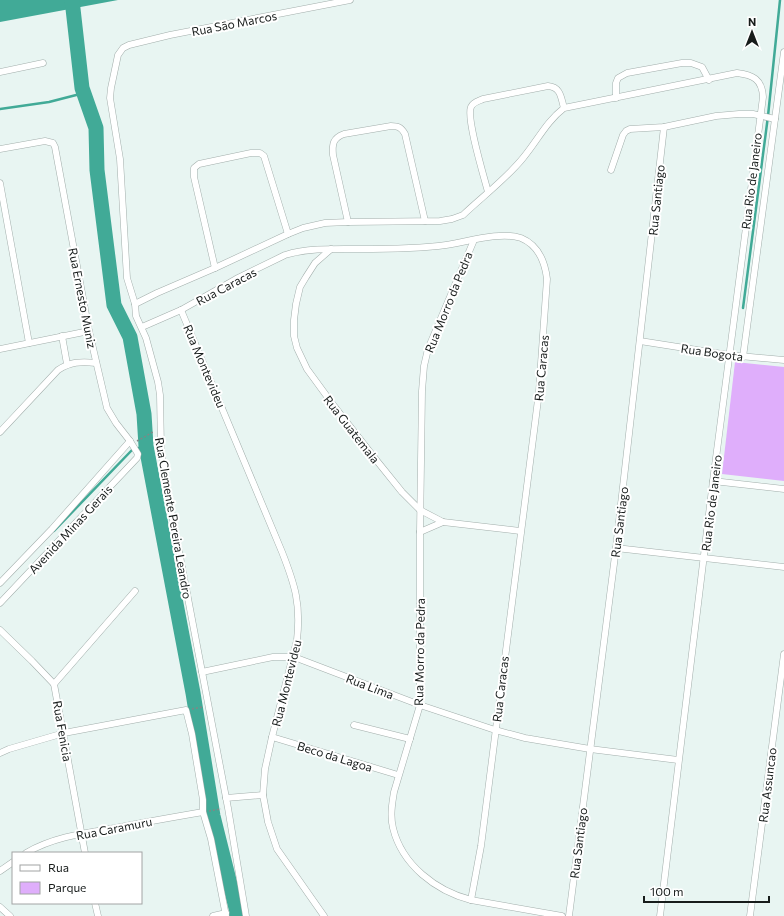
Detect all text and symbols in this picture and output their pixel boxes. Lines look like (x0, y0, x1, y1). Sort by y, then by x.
street label: Rua Sāo Marcos (190, 8, 278, 38)
north arrow (732, 12, 772, 52)
text: N (748, 15, 756, 28)
street label: Rua Rio de Janeiro (738, 132, 765, 230)
street label: Rua Santiago (645, 164, 667, 236)
street label: Rua Ernesto Muniz (66, 247, 100, 350)
street label: Rua Morro da Pedra (421, 249, 475, 355)
street label: Rua Caracas (193, 264, 259, 308)
street label: Rua Montevideu (181, 322, 229, 410)
street label: Rua Caracas (531, 334, 551, 402)
street label: Rua Bogota (680, 341, 744, 363)
street label: Rua Guatemala (321, 392, 383, 466)
street label: Rua Clemente Pereira Leandro (153, 436, 195, 600)
street label: Rua Rio de Janeiro (698, 454, 725, 552)
street label: Avenida Minas Gerais (25, 482, 115, 576)
street label: Rua Santiago (608, 486, 630, 558)
street label: Rua Morro da Pedra (411, 598, 427, 706)
street label: Rua Montevideu (268, 638, 304, 728)
street label: Rua Caracas (489, 655, 511, 723)
street label: Rua Lima (344, 671, 396, 701)
street label: Rua Fenicia (51, 700, 75, 762)
street label: Beco da Lagoa (296, 738, 374, 774)
street label: Rua Assuncao (755, 747, 779, 823)
street label: Rua Santiago (567, 807, 589, 879)
street label: Rua Caramuru (75, 814, 153, 842)
legend (12, 852, 142, 904)
text: Rua (48, 860, 69, 874)
scale bar (644, 878, 769, 904)
text: Parque (48, 880, 86, 894)
text: 100 m (650, 884, 684, 898)

